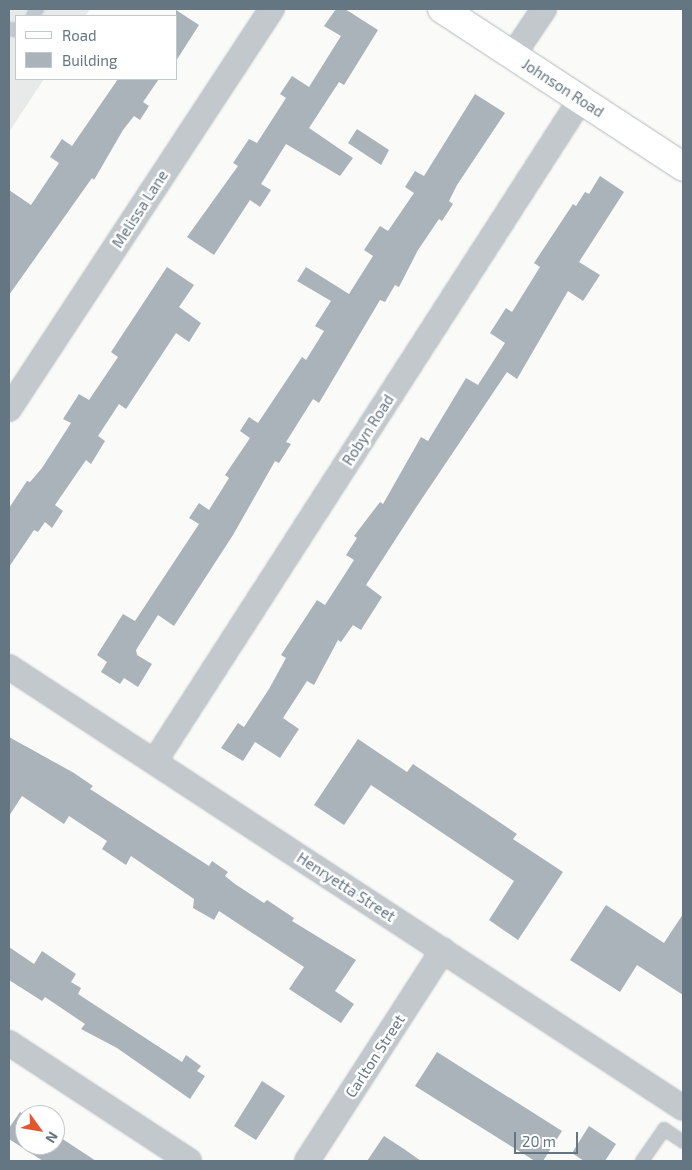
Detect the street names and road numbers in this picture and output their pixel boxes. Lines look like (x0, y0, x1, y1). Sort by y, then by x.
street label: Johnson Road (519, 55, 607, 121)
street label: Melissa Lane (108, 167, 172, 251)
street label: Robyn Road (338, 391, 398, 469)
street label: Henryetta Street (294, 849, 398, 925)
street label: Carlton Street (342, 1011, 408, 1101)

